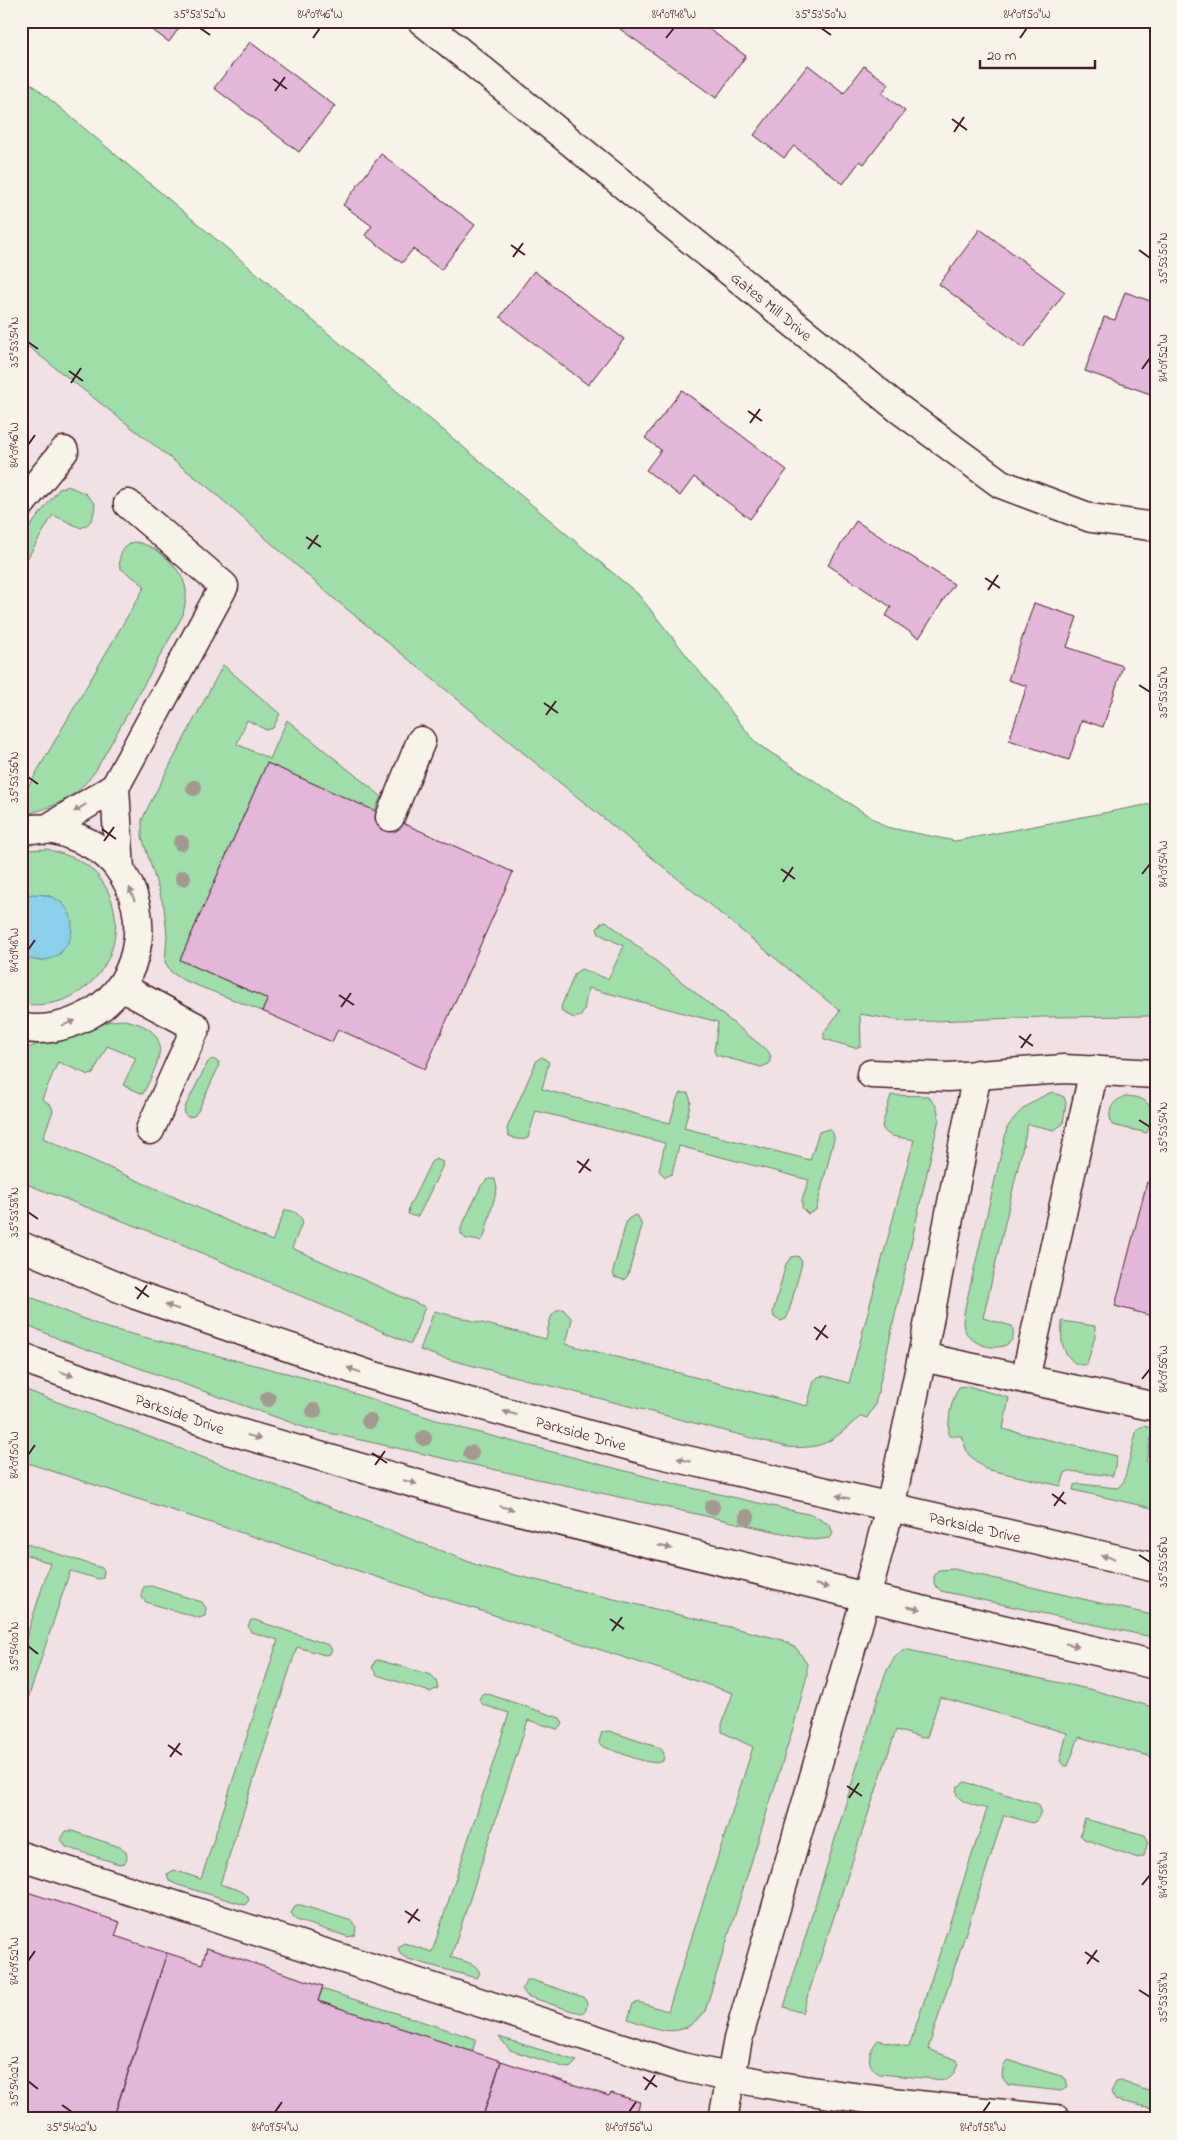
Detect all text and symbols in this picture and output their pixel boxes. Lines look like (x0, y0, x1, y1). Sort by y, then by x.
text: 35°53'52"N (174, 6, 226, 24)
text: 84°09'46"W (297, 6, 343, 24)
text: 84°09'48"W (652, 6, 696, 24)
text: 35°53'50"N (795, 6, 847, 24)
text: 84°09'50"W (1004, 6, 1050, 24)
scale bar (980, 38, 1094, 70)
text: 20 m (987, 45, 1017, 67)
text: 35°53'50"N (1155, 232, 1173, 284)
street label: Gates Mill Drive (725, 267, 817, 348)
text: 35°53'54"N (6, 317, 24, 367)
text: 84°09'52"W (1155, 334, 1173, 382)
text: 84°09'46"W (6, 422, 24, 468)
text: 35°53'52"N (1155, 666, 1173, 718)
text: 35°53'56"N (6, 751, 24, 803)
one-way arrow (73, 803, 86, 813)
text: 84°09'54"W (1155, 841, 1173, 887)
one-way arrow (128, 886, 136, 901)
text: 84°09'48"W (6, 928, 24, 972)
one-way arrow (62, 1019, 76, 1027)
text: 35°53'54"N (1155, 1102, 1173, 1152)
text: 35°53'58"N (6, 1187, 24, 1237)
one-way arrow (164, 1303, 179, 1311)
text: 84°09'56"W (1155, 1346, 1173, 1392)
one-way arrow (346, 1365, 361, 1373)
one-way arrow (59, 1371, 74, 1378)
street label: Parkside Drive (131, 1388, 228, 1442)
one-way arrow (503, 1409, 518, 1417)
street label: Parkside Drive (532, 1411, 630, 1459)
text: 84°09'50"W (6, 1432, 24, 1478)
one-way arrow (246, 1434, 261, 1442)
one-way arrow (677, 1456, 692, 1464)
one-way arrow (402, 1479, 417, 1487)
one-way arrow (835, 1493, 850, 1501)
one-way arrow (499, 1504, 514, 1512)
street label: Parkside Drive (926, 1506, 1024, 1551)
text: 35°53'56"N (1155, 1536, 1173, 1588)
one-way arrow (657, 1543, 672, 1551)
one-way arrow (1101, 1553, 1116, 1561)
one-way arrow (815, 1582, 830, 1590)
one-way arrow (906, 1604, 921, 1612)
text: 35°54'00"N (6, 1621, 24, 1671)
one-way arrow (1064, 1641, 1080, 1649)
text: 84°09'58"W (1155, 1852, 1173, 1898)
text: 84°09'52"W (6, 1937, 24, 1985)
text: 35°53'58"N (1155, 1972, 1173, 2022)
text: 35°54'02"N (6, 2056, 24, 2106)
text: 35°54'02"N (47, 2119, 97, 2137)
text: 84°09'54"W (252, 2119, 298, 2137)
text: 84°09'56"W (606, 2119, 652, 2137)
text: 84°09'58"W (960, 2119, 1006, 2137)

